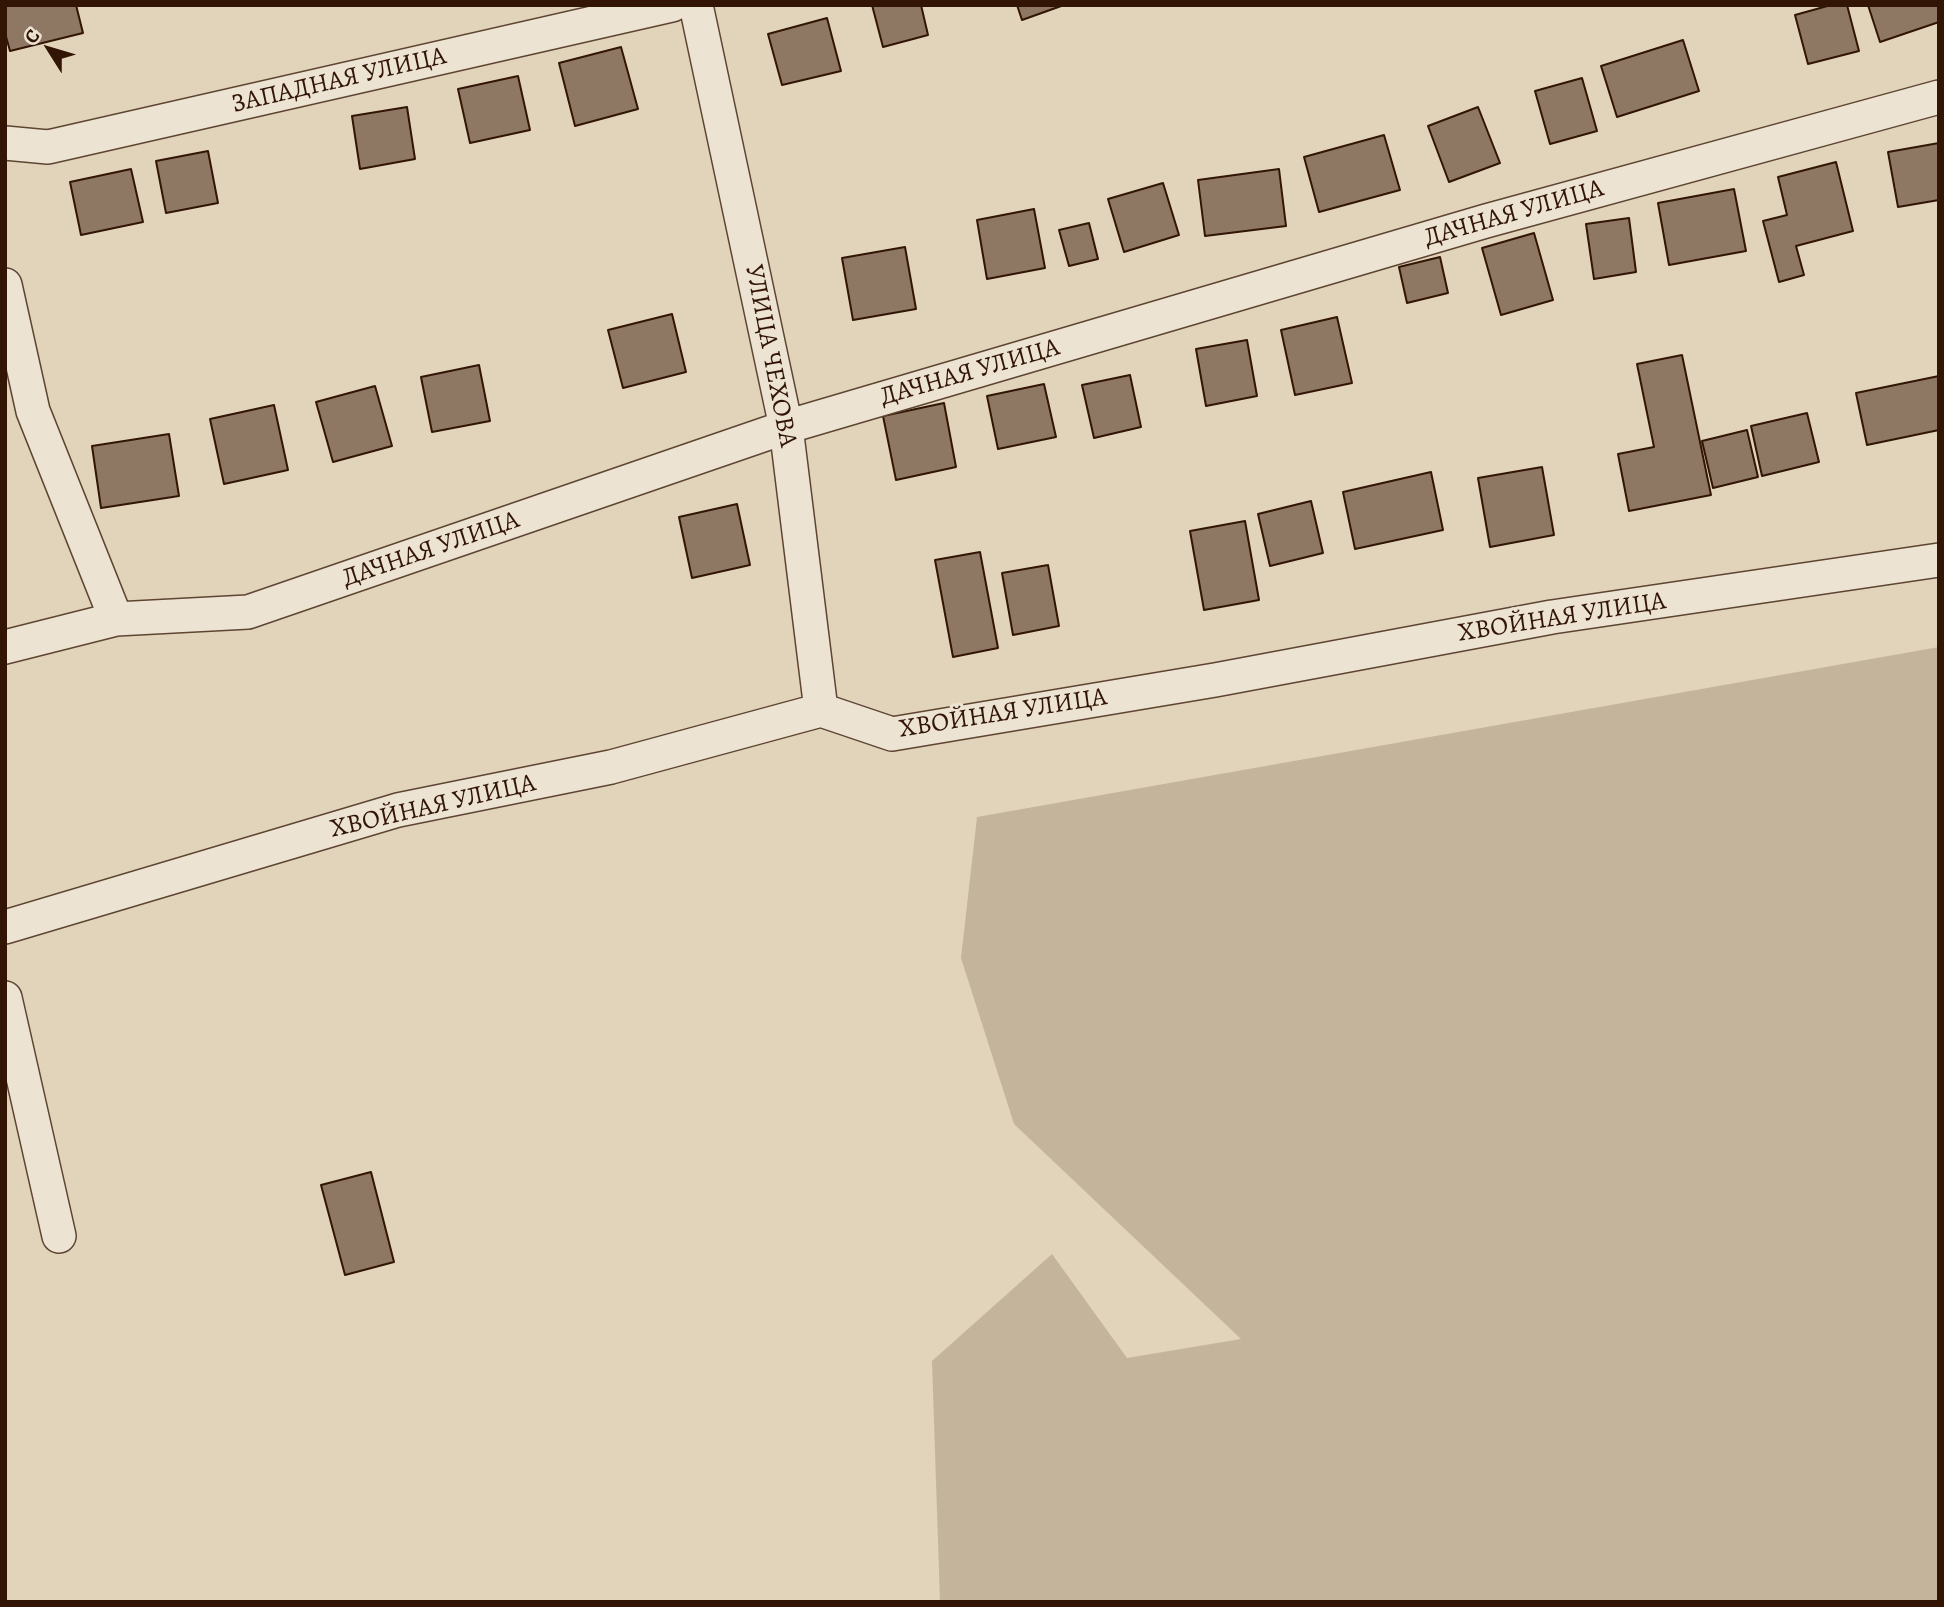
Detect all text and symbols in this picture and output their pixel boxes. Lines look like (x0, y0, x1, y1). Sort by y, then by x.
north arrow (14, 14, 84, 84)
text: С (18, 24, 46, 49)
street label: ЗАПАДНАЯ УЛИЦА (229, 41, 449, 121)
street label: ДАЧНАЯ УЛИЦА (1421, 173, 1607, 255)
street label: УЛИЦА ЧЕХОВА (737, 262, 803, 450)
street label: ДАЧНАЯ УЛИЦА (877, 332, 1063, 414)
street label: ДАЧНАЯ УЛИЦА (338, 505, 524, 595)
street label: ХВОЙНАЯ УЛИЦА (1456, 586, 1668, 650)
street label: ХВОЙНАЯ УЛИЦА (897, 682, 1109, 746)
street label: ХВОЙНАЯ УЛИЦА (327, 768, 539, 846)

